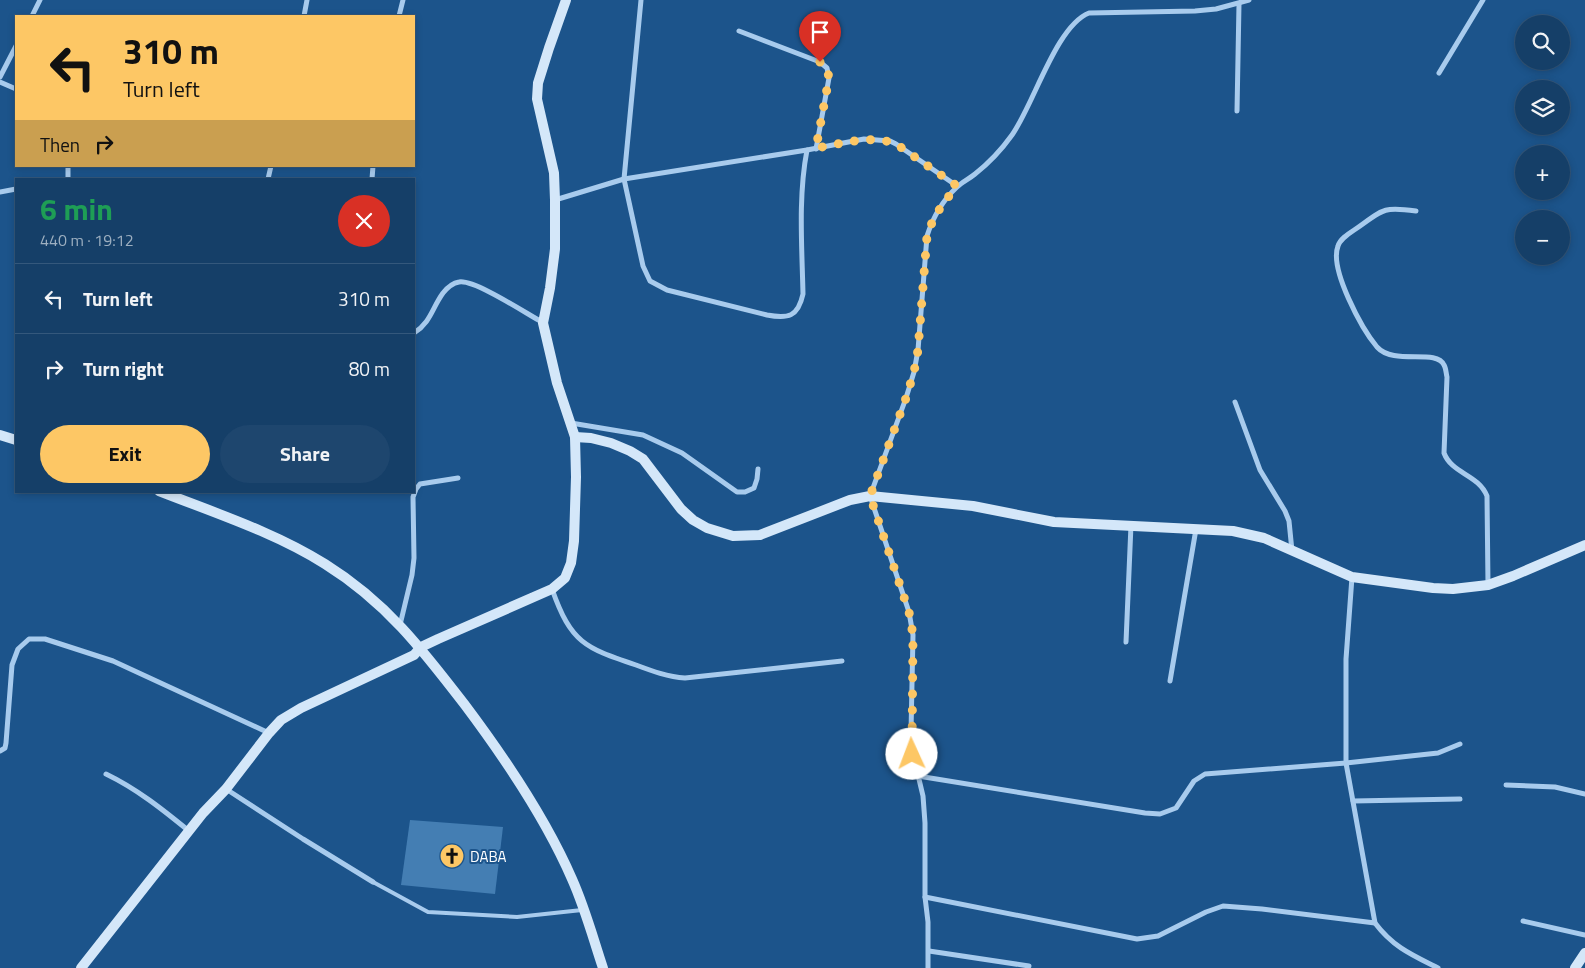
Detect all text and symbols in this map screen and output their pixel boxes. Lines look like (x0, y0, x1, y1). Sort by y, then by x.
pin (799, 11, 841, 62)
map controls (1515, 15, 1570, 265)
button: search (1515, 15, 1570, 70)
icon: arrive (806, 18, 834, 46)
text: 310 m (123, 24, 219, 78)
icon: left (40, 35, 105, 100)
text: Turn left (123, 72, 200, 106)
button: layers (1515, 80, 1570, 135)
text: Then (40, 130, 80, 159)
icon: right (90, 130, 118, 158)
button: + (1515, 145, 1570, 200)
text: 6 min (40, 186, 113, 232)
button: close (338, 195, 390, 247)
button: − (1515, 210, 1570, 265)
text: 440 m · 19:12 (40, 228, 134, 252)
text: Turn left (83, 284, 153, 313)
text: 310 m (338, 284, 390, 313)
icon: left (40, 285, 68, 313)
text: Turn right (83, 354, 164, 383)
text: 80 m (349, 354, 390, 383)
icon: right (40, 355, 68, 383)
button: Exit (40, 425, 210, 483)
button: Share (220, 425, 390, 483)
position arrow (885, 727, 937, 779)
church icon: DABA (439, 843, 465, 869)
place label: DABA (470, 845, 506, 868)

